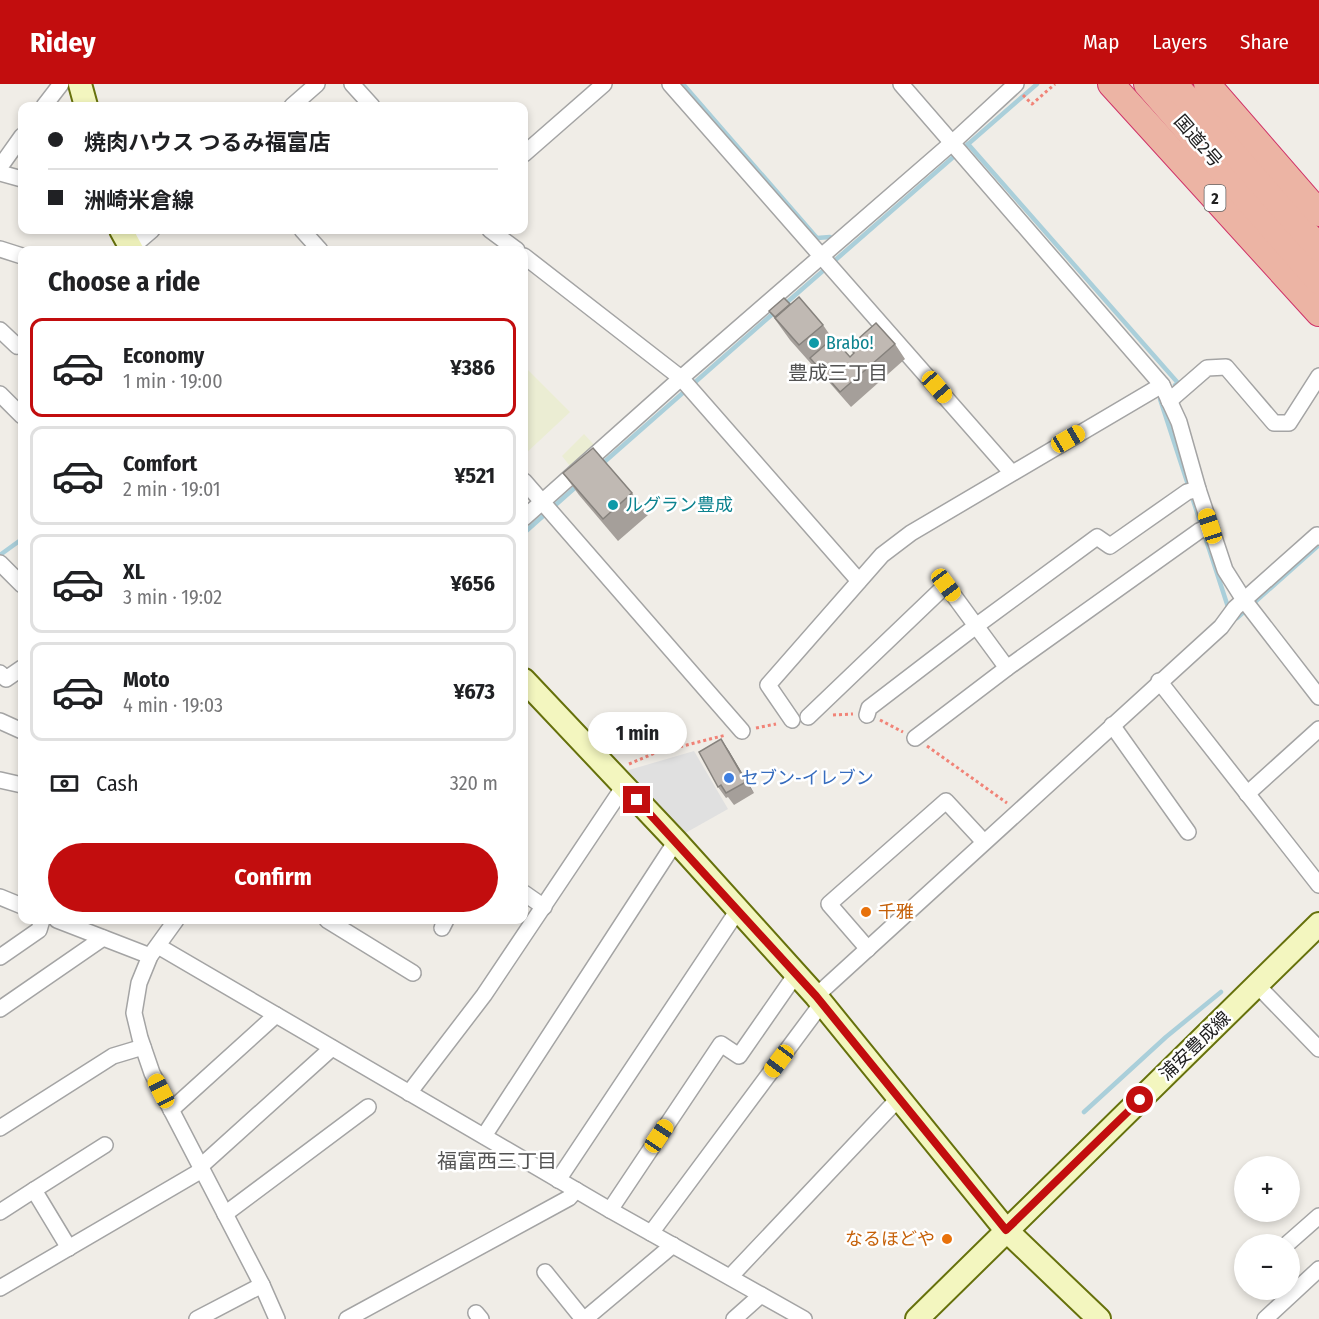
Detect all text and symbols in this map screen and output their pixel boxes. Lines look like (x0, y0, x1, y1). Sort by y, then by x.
text: Ridey (30, 26, 96, 59)
text: Map (1083, 29, 1119, 55)
text: Layers (1152, 29, 1207, 55)
text: Share (1240, 29, 1289, 55)
street label: 国道2号 (1169, 110, 1227, 172)
text: 焼肉ハウス つるみ福富店 (84, 129, 331, 156)
road number: 2 (1204, 185, 1226, 211)
text: 洲崎米倉線 (84, 187, 194, 214)
text: Choose a ride (48, 266, 200, 298)
place label: Brabo! (826, 332, 874, 354)
marker: Brabo! (807, 336, 821, 350)
icon: car (51, 341, 105, 395)
text: Economy (123, 342, 204, 369)
text: ¥386 (450, 354, 495, 381)
district label: 豊成三丁目 (788, 361, 888, 385)
car (918, 368, 956, 406)
text: 1 min · 19:00 (123, 369, 223, 393)
car (1048, 422, 1088, 456)
icon: car (51, 449, 105, 503)
text: Comfort (123, 450, 197, 477)
text: ¥521 (454, 462, 495, 489)
text: 2 min · 19:01 (123, 477, 221, 501)
place label: ルグラン豊成 (625, 494, 733, 516)
marker: ルグラン豊成 (606, 498, 620, 512)
car (1196, 506, 1224, 546)
icon: car (51, 557, 105, 611)
text: XL (123, 558, 145, 585)
car (928, 565, 964, 605)
text: ¥656 (451, 570, 495, 597)
text: 3 min · 19:02 (123, 585, 222, 609)
icon: car (51, 665, 105, 719)
text: Moto (123, 666, 170, 693)
text: ¥673 (453, 678, 495, 705)
text: 4 min · 19:03 (123, 693, 223, 717)
callout: 1 min (588, 713, 686, 755)
text: 1 min (616, 721, 659, 745)
icon: cash (48, 767, 81, 800)
place label: セブン-イレブン (741, 767, 874, 789)
text: Cash (96, 770, 139, 797)
text: 320 m (450, 771, 498, 795)
marker: セブン-イレブン (722, 771, 736, 785)
route end (623, 786, 650, 813)
button: Confirm (48, 843, 498, 912)
place label: 千雅 (878, 901, 914, 923)
marker: 千雅 (859, 905, 873, 919)
street label: 浦安豊成線 (1155, 1007, 1235, 1085)
car (761, 1041, 797, 1081)
car (145, 1071, 177, 1111)
route start (1126, 1086, 1153, 1113)
car (641, 1116, 677, 1156)
district label: 福富西三丁目 (437, 1149, 557, 1173)
map controls (1234, 1156, 1300, 1300)
button: + (1234, 1156, 1300, 1222)
place label: なるほどや (845, 1228, 935, 1250)
marker: なるほどや (940, 1232, 954, 1246)
button: − (1234, 1234, 1300, 1300)

